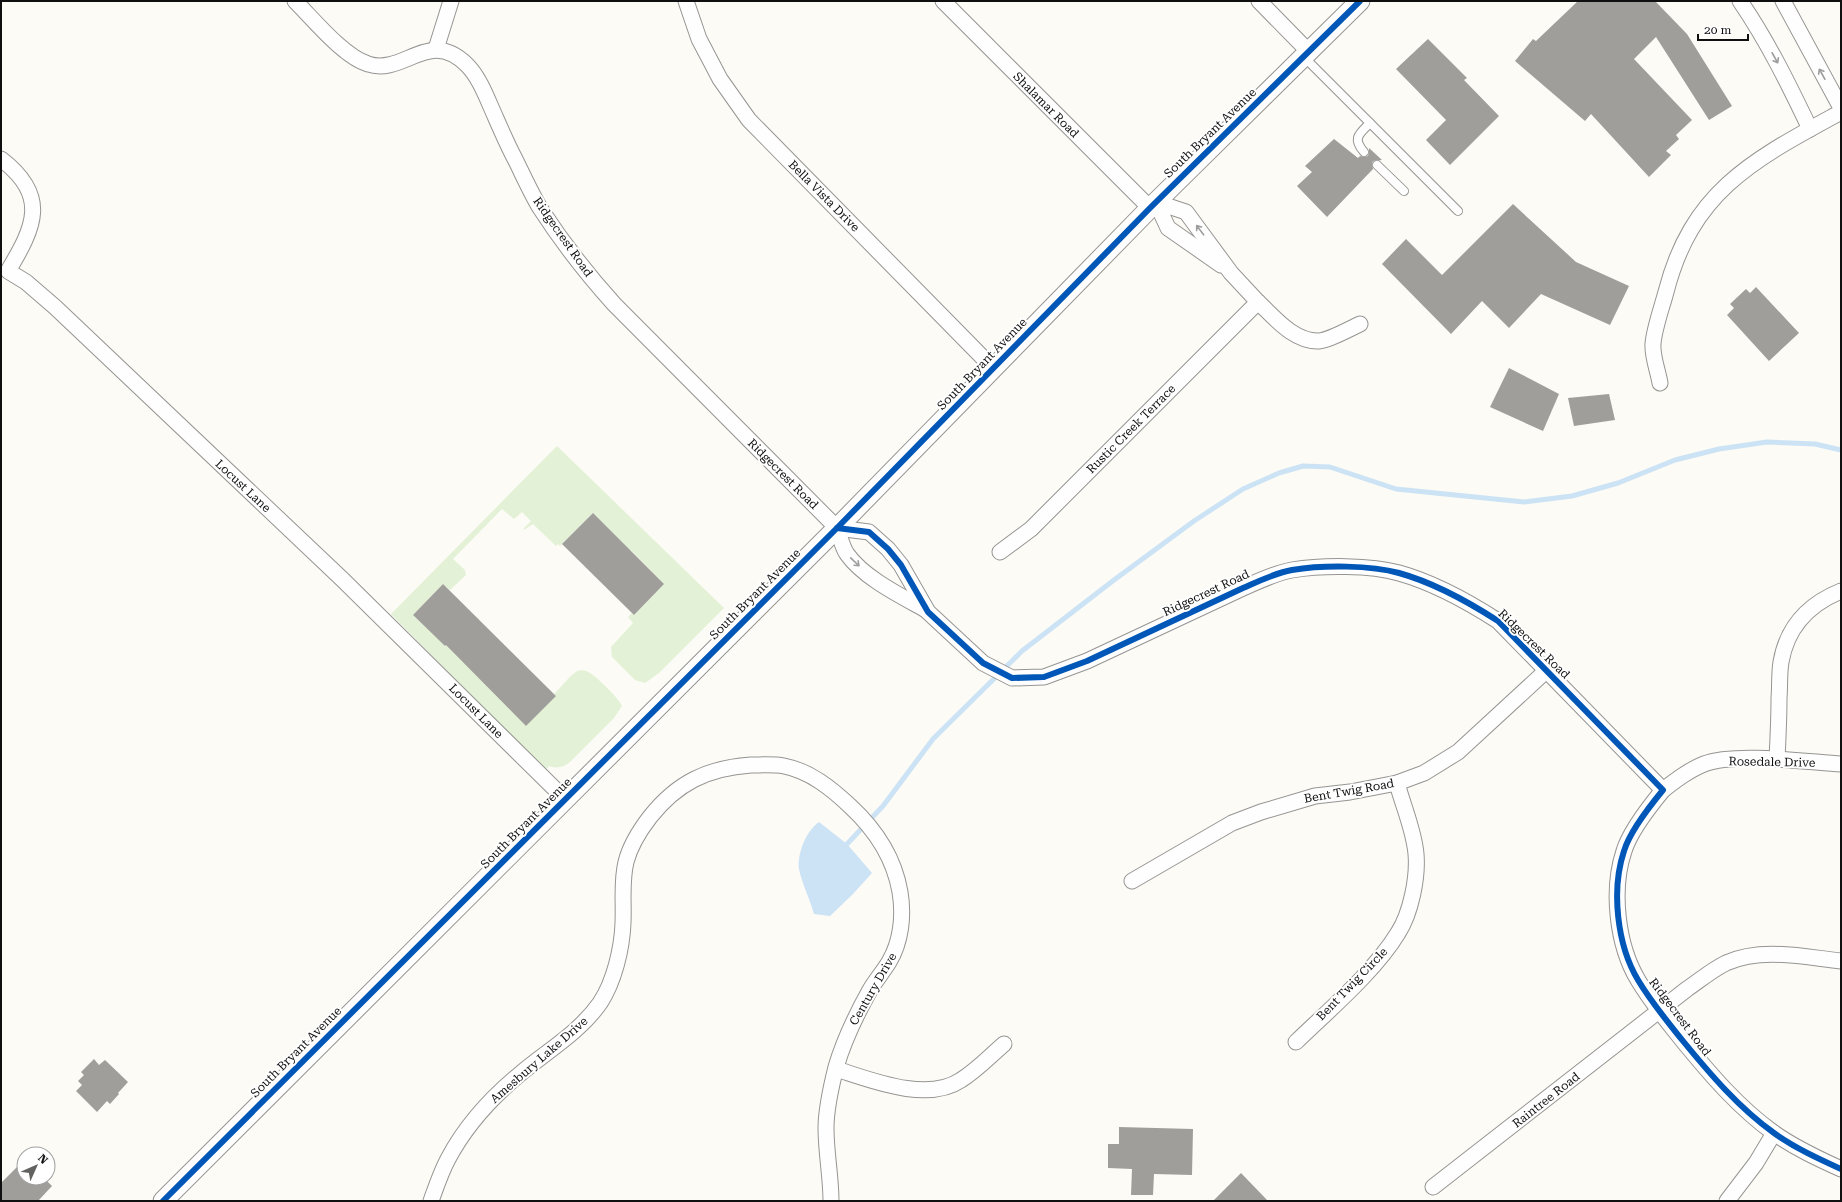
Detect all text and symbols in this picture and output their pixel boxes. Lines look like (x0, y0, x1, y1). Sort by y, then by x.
scale bar (1698, 16, 1748, 42)
text: 20 m (1704, 23, 1731, 37)
one-way arrow (1772, 52, 1780, 64)
one-way arrow (1818, 68, 1826, 80)
street label: Shalamar Road (1010, 69, 1082, 141)
street label: South Bryant Avenue (1161, 85, 1259, 181)
street label: Bella Vista Drive (786, 158, 863, 235)
street label: Ridgecrest Road (530, 195, 596, 280)
one-way arrow (1196, 225, 1204, 236)
street label: South Bryant Avenue (934, 315, 1030, 413)
street label: Rustic Creek Terrace (1084, 381, 1179, 476)
street label: Ridgecrest Road (745, 436, 821, 512)
street label: Locust Lane (212, 457, 274, 515)
street label: South Bryant Avenue (707, 545, 804, 642)
one-way arrow (850, 557, 860, 567)
street label: Ridgecrest Road (1161, 567, 1252, 619)
street label: Ridgecrest Road (1495, 606, 1573, 682)
street label: Locust Lane (446, 681, 506, 741)
street label: Rosedale Drive (1729, 754, 1816, 770)
street label: South Bryant Avenue (478, 774, 575, 871)
street label: Bent Twig Road (1303, 776, 1395, 806)
street label: Bent Twig Circle (1314, 944, 1391, 1023)
street label: Century Drive (847, 950, 900, 1028)
street label: Ridgecrest Road (1646, 975, 1714, 1059)
street label: South Bryant Avenue (248, 1003, 345, 1100)
street label: Amesbury Lake Drive (487, 1014, 591, 1106)
street label: Raintree Road (1510, 1069, 1583, 1131)
north arrow (16, 1146, 56, 1186)
text: N (35, 1152, 51, 1167)

